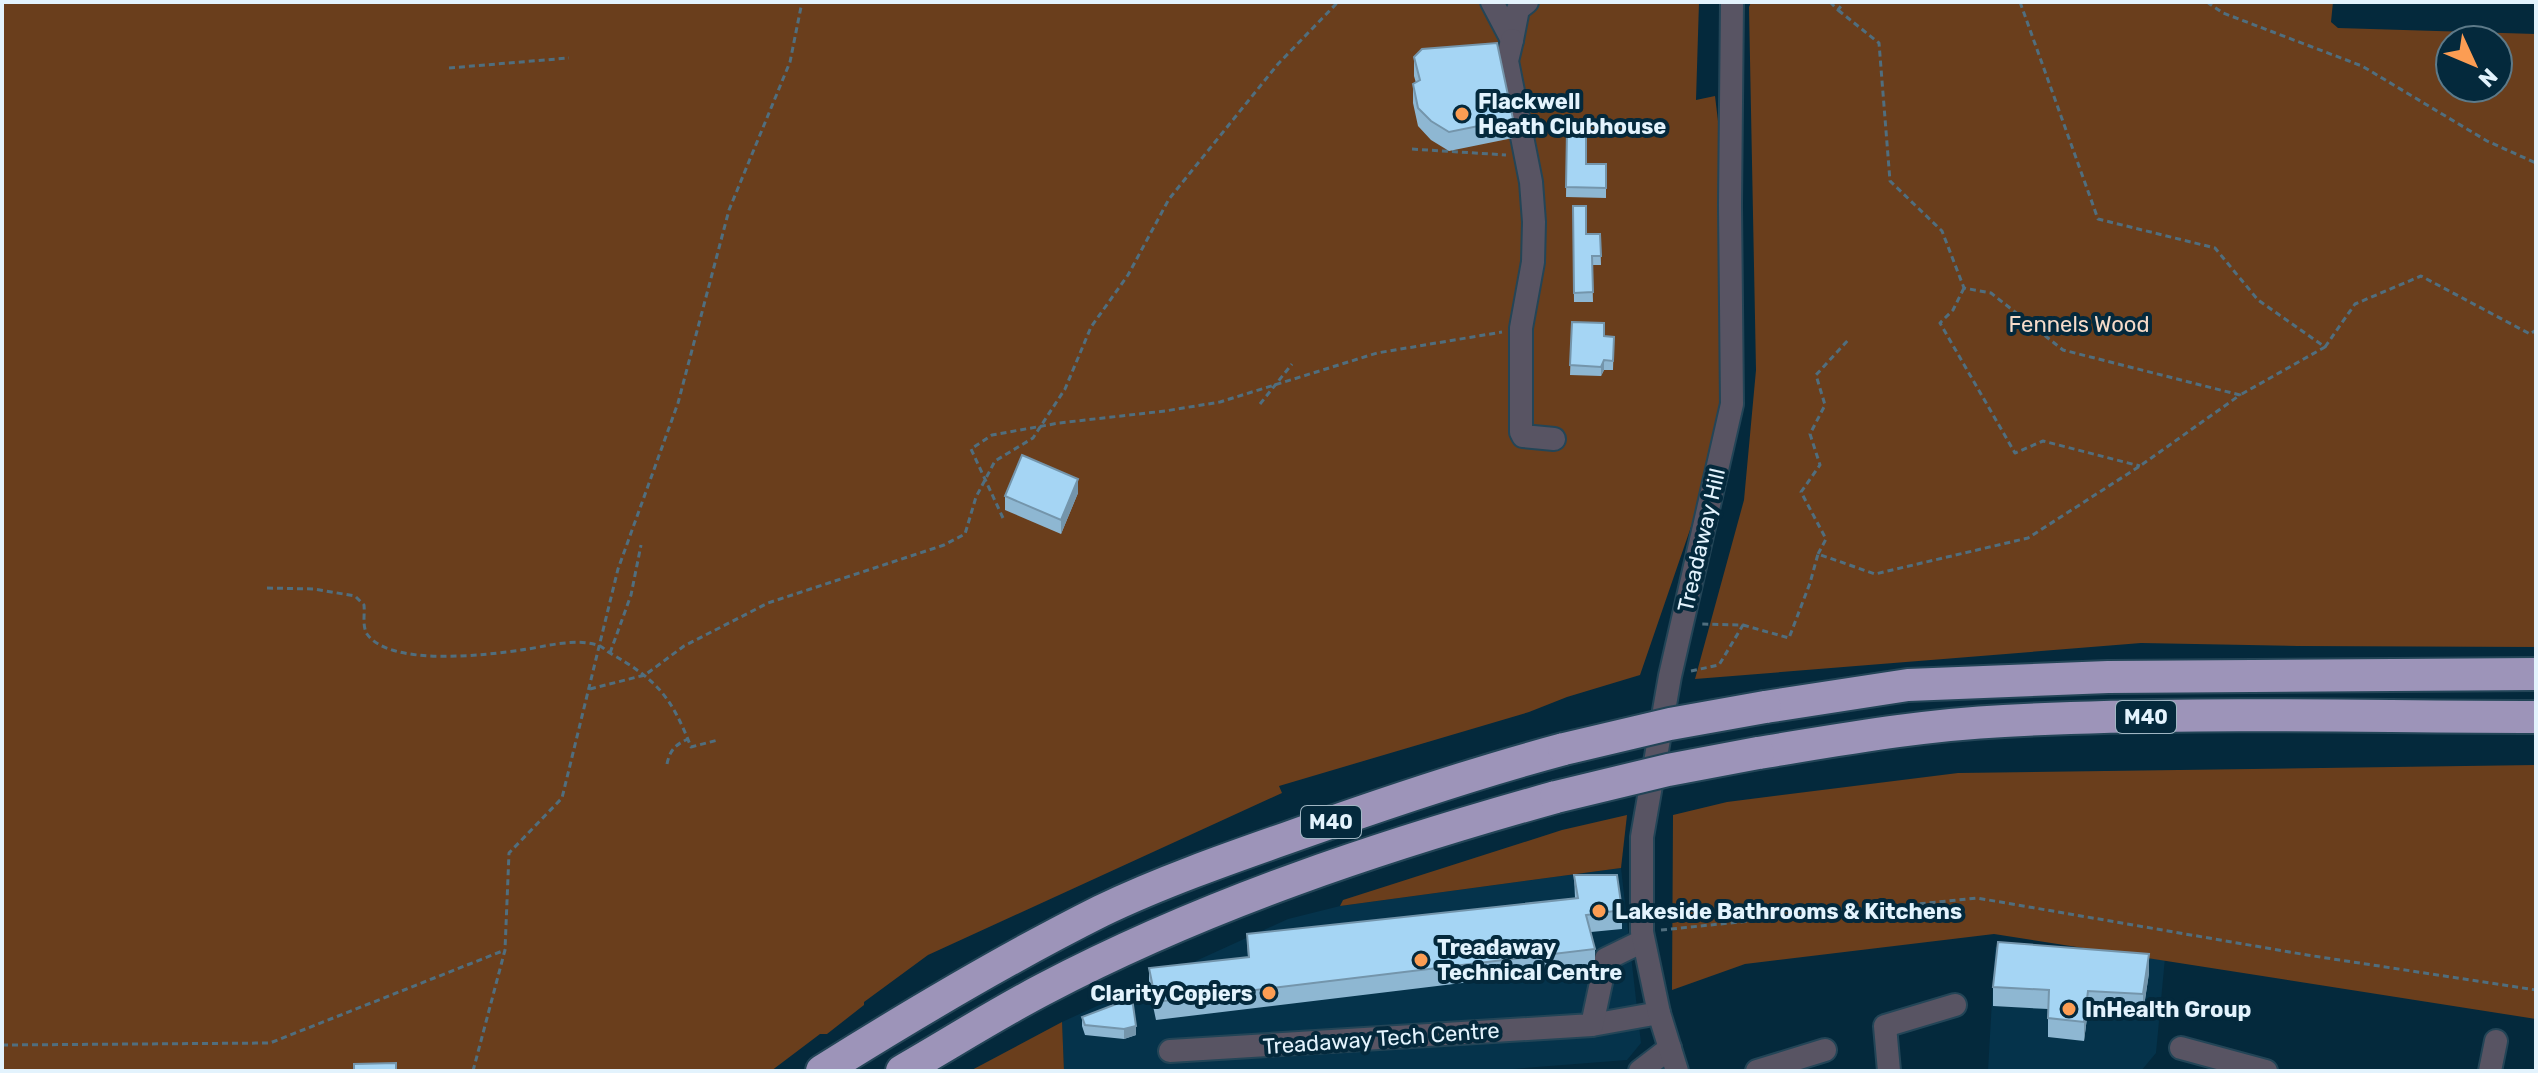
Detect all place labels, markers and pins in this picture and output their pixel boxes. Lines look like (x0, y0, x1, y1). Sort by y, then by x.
place label: Flackwell Heath Clubhouse (1478, 88, 1666, 140)
marker: Flackwell Heath Clubhouse (1453, 105, 1471, 123)
place label: Lakeside Bathrooms & Kitchens (1615, 898, 1962, 925)
marker: Lakeside Bathrooms & Kitchens (1590, 902, 1608, 920)
place label: Treadaway Technical Centre (1437, 934, 1622, 986)
marker: Treadaway Technical Centre (1412, 951, 1430, 969)
place label: Clarity Copiers (1090, 980, 1253, 1007)
marker: Clarity Copiers (1260, 984, 1278, 1002)
place label: InHealth Group (2085, 996, 2251, 1023)
marker: InHealth Group (2060, 1000, 2078, 1018)

